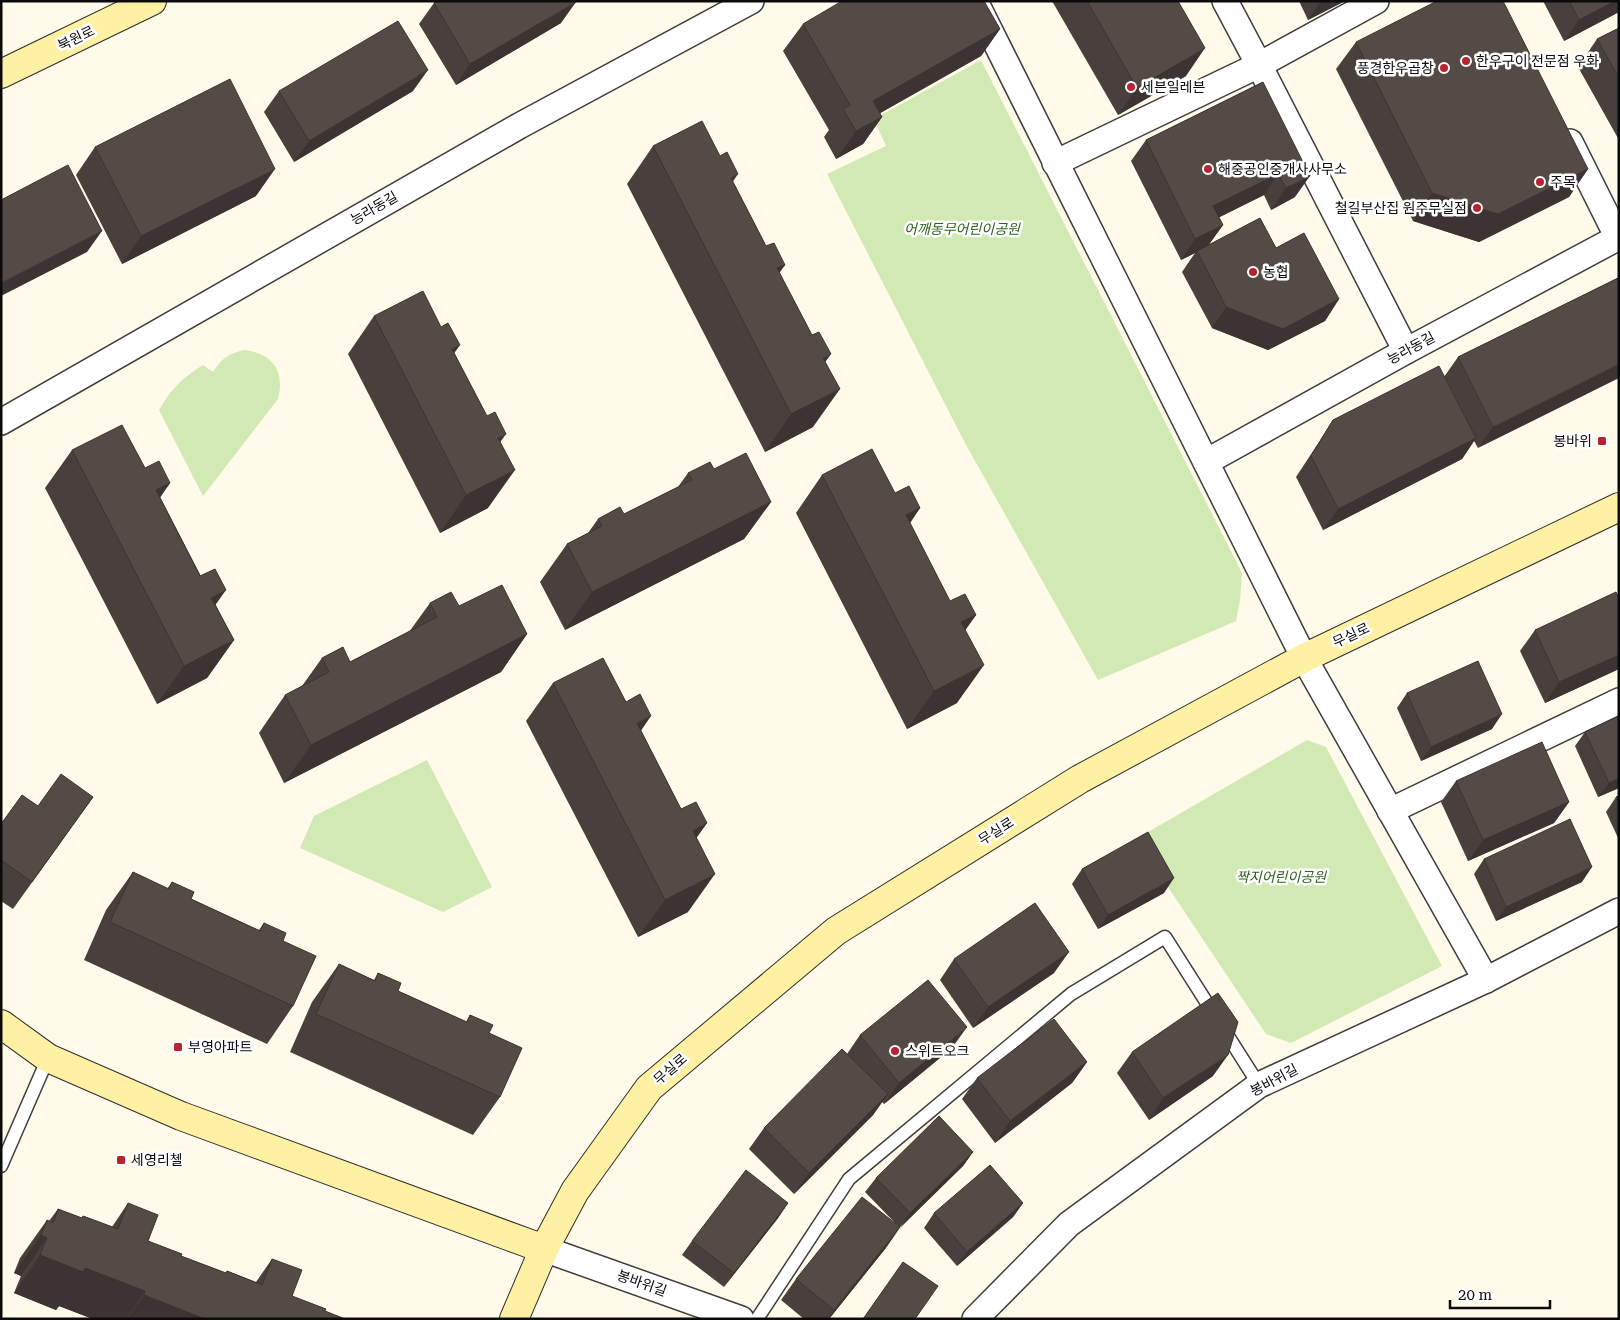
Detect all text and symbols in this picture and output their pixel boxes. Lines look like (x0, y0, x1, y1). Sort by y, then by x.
street label: 북원로 (55, 22, 97, 54)
place label: 한우구이 전문점 우화 (1476, 53, 1599, 69)
marker: 한우구이 전문점 우화 (1460, 55, 1472, 67)
place label: 풍경한우곱창 (1357, 60, 1434, 76)
marker: 풍경한우곱창 (1438, 62, 1450, 74)
place label: 세븐일레븐 (1141, 79, 1206, 95)
marker: 세븐일레븐 (1125, 81, 1137, 93)
place label: 해중공인중개사사무소 (1218, 161, 1347, 177)
marker: 해중공인중개사사무소 (1202, 163, 1214, 175)
place label: 주목 (1550, 174, 1576, 190)
marker: 주목 (1534, 176, 1546, 188)
street label: 능라동길 (348, 188, 400, 228)
place label: 철길부산집 원주무실점 (1335, 200, 1467, 216)
marker: 철길부산집 원주무실점 (1471, 202, 1483, 214)
park label: 어깨동무어린이공원 (904, 221, 1021, 237)
place label: 농협 (1263, 264, 1289, 280)
marker: 농협 (1247, 266, 1259, 278)
street label: 능라동길 (1384, 329, 1438, 367)
place label: 봉바위 (1553, 433, 1592, 449)
marker: 봉바위 (1596, 435, 1608, 447)
street label: 무실로 (1330, 620, 1372, 650)
street label: 무실로 (975, 814, 1017, 848)
park label: 짝지어린이공원 (1236, 869, 1327, 885)
place label: 부영아파트 (188, 1039, 253, 1055)
marker: 부영아파트 (172, 1041, 184, 1053)
place label: 스위트오크 (905, 1043, 970, 1059)
marker: 스위트오크 (889, 1045, 901, 1057)
street label: 무실로 (650, 1050, 690, 1088)
street label: 봉바위길 (1247, 1061, 1301, 1099)
place label: 세영리첼 (131, 1152, 183, 1168)
marker: 세영리첼 (115, 1154, 127, 1166)
street label: 봉바위길 (615, 1267, 669, 1299)
scale bar (1450, 1278, 1550, 1310)
text: 20 m (1458, 1286, 1493, 1304)

